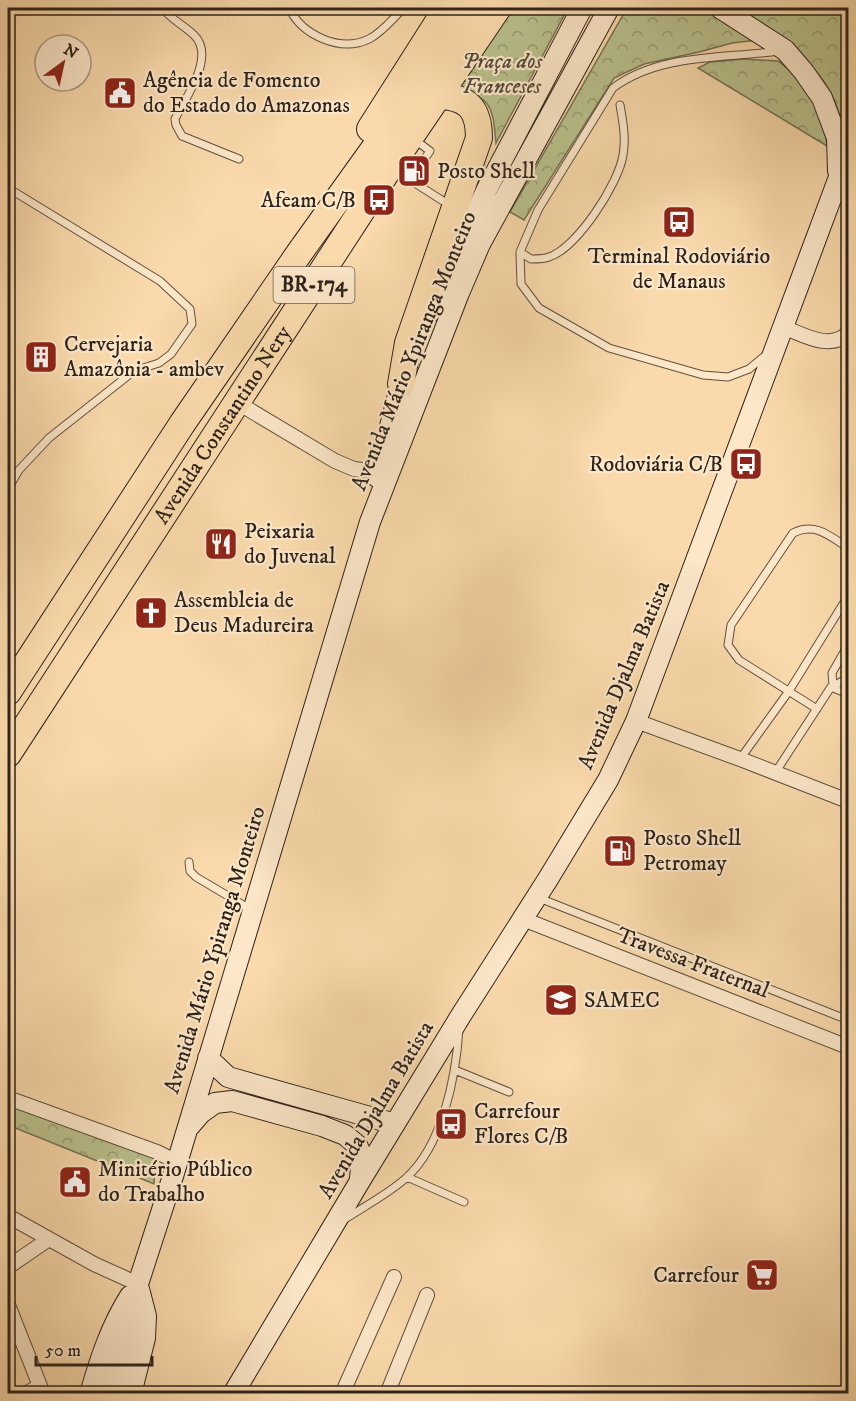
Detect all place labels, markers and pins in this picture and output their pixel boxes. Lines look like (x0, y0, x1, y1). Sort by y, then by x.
place label: Agência de Fomento do Estado do Amazonas (143, 67, 350, 119)
public building icon: Agência de Fomento do Estado do Amazonas (102, 75, 138, 111)
fuel station icon: Posto Shell (396, 153, 432, 189)
place label: Posto Shell (437, 158, 536, 185)
bus stop icon: Afeam C/B (361, 182, 397, 218)
place label: Afeam C/B (261, 187, 356, 214)
bus stop icon: Terminal Rodoviário de Manaus (661, 204, 697, 240)
place label: Terminal Rodoviário de Manaus (588, 243, 770, 295)
place label: Cervejaria Amazônia - ambev (64, 331, 224, 383)
building icon: Cervejaria Amazônia - ambev (23, 339, 59, 375)
bus stop icon: Rodoviária C/B (728, 446, 764, 482)
place label: Rodoviária C/B (589, 451, 723, 478)
place label: Peixaria do Juvenal (244, 518, 336, 570)
restaurant icon: Peixaria do Juvenal (203, 526, 239, 562)
place label: Assembleia de Deus Madureira (174, 587, 314, 639)
church icon: Assembleia de Deus Madureira (133, 595, 169, 631)
place label: Posto Shell Petromay (643, 825, 742, 877)
fuel station icon: Posto Shell Petromay (602, 833, 638, 869)
school or university icon: SAMEC (543, 982, 579, 1018)
place label: SAMEC (584, 987, 660, 1014)
place label: Carrefour Flores C/B (474, 1098, 569, 1150)
bus stop icon: Carrefour Flores C/B (433, 1106, 469, 1142)
place label: Minitério Público do Trabalho (98, 1156, 252, 1208)
public building icon: Minitério Público do Trabalho (57, 1164, 93, 1200)
supermarket icon: Carrefour (744, 1257, 780, 1293)
place label: Carrefour (653, 1262, 740, 1289)

